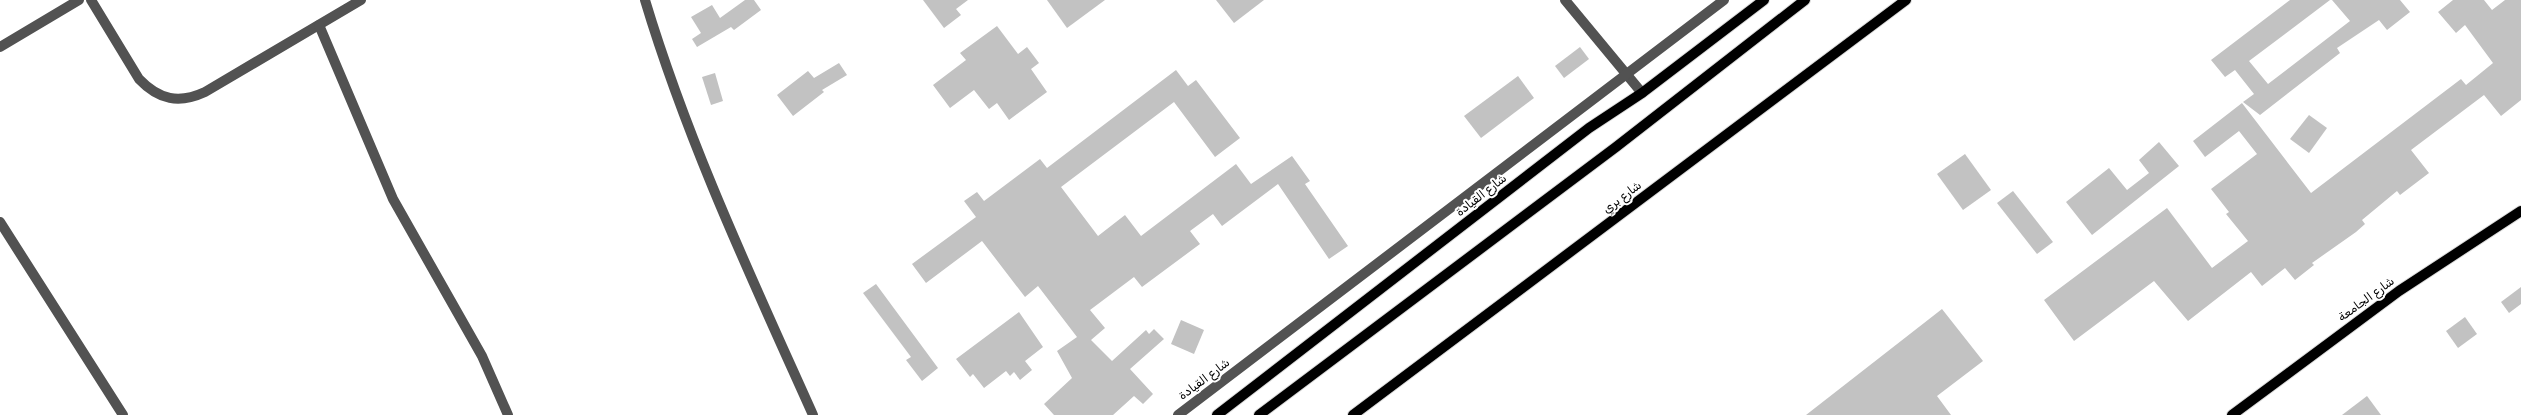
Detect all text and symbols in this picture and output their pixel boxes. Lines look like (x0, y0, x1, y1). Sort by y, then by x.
street label: شارع القيادة (1453, 171, 1510, 221)
street label: شارع بري (1600, 178, 1645, 218)
street label: شارع الجامعة (2335, 274, 2398, 326)
street label: شارع القيادة (1176, 355, 1234, 404)

